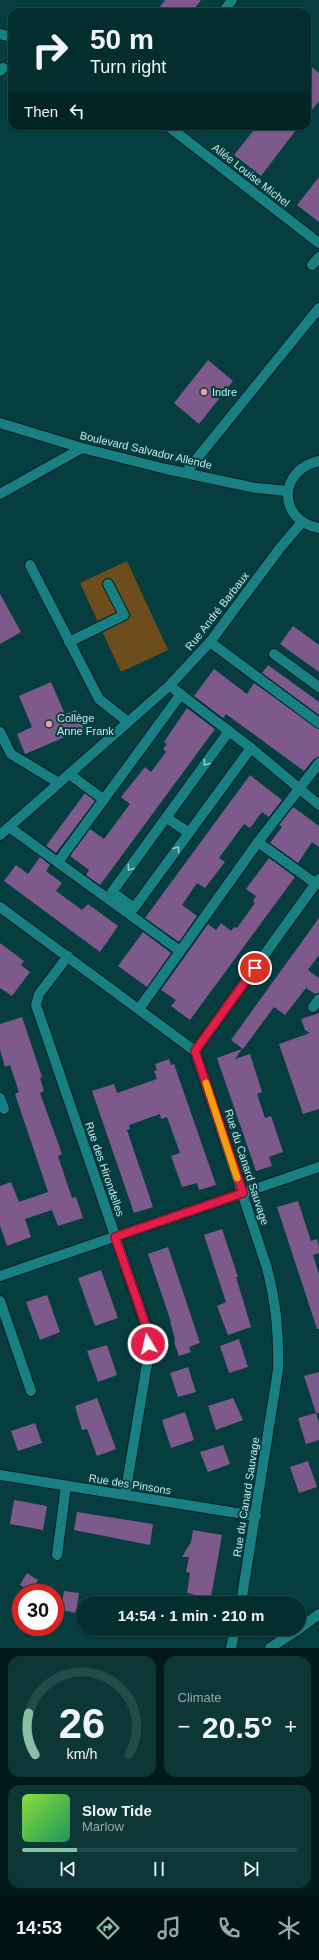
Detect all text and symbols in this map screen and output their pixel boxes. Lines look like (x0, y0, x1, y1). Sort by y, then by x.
icon: right (24, 24, 76, 76)
text: 50 m (90, 24, 154, 55)
text: Turn right (90, 57, 166, 77)
icon: left (66, 100, 88, 122)
text: Then (24, 103, 58, 120)
street label: Allée Louise Michel (210, 141, 292, 209)
place label: Indre (212, 386, 237, 398)
marker: Indre (199, 387, 209, 397)
street label: Boulevard Salvador Allende (79, 429, 213, 471)
street label: Rue André Barbaux (183, 569, 252, 653)
place label: Collège Anne Frank (57, 712, 114, 737)
marker: Collège Anne Frank (44, 719, 54, 729)
one-way arrow (203, 759, 211, 766)
one-way arrow (172, 847, 179, 854)
one-way arrow (127, 864, 135, 871)
pin (238, 951, 272, 985)
icon: arrive (244, 957, 266, 979)
street label: Rue du Canard Sauvage (223, 1108, 271, 1226)
street label: Rue des Hirondelles (83, 1120, 127, 1218)
position arrow (127, 1323, 169, 1365)
street label: Rue du Canard Sauvage (231, 1436, 261, 1558)
street label: Rue des Pinsons (88, 1472, 172, 1497)
speed limit sign: 30 (12, 1584, 64, 1636)
text: 14:54 · 1 min · 210 m (118, 1607, 264, 1624)
text: Climate (178, 1690, 222, 1705)
text: 26 (59, 1699, 105, 1746)
text: 20.5° (202, 1711, 272, 1744)
text: − (178, 1714, 190, 1739)
text: + (284, 1714, 297, 1739)
text: km/h (66, 1745, 97, 1761)
text: Slow Tide (82, 1802, 152, 1819)
text: Marlow (82, 1819, 124, 1834)
icon: previous (57, 1858, 79, 1880)
icon: pause (148, 1858, 170, 1880)
icon: next (240, 1858, 262, 1880)
icon: directions (94, 1914, 122, 1942)
icon: music (155, 1914, 183, 1942)
icon: phone (215, 1914, 243, 1942)
icon: climate (275, 1914, 303, 1942)
text: 14:53 (16, 1918, 62, 1938)

